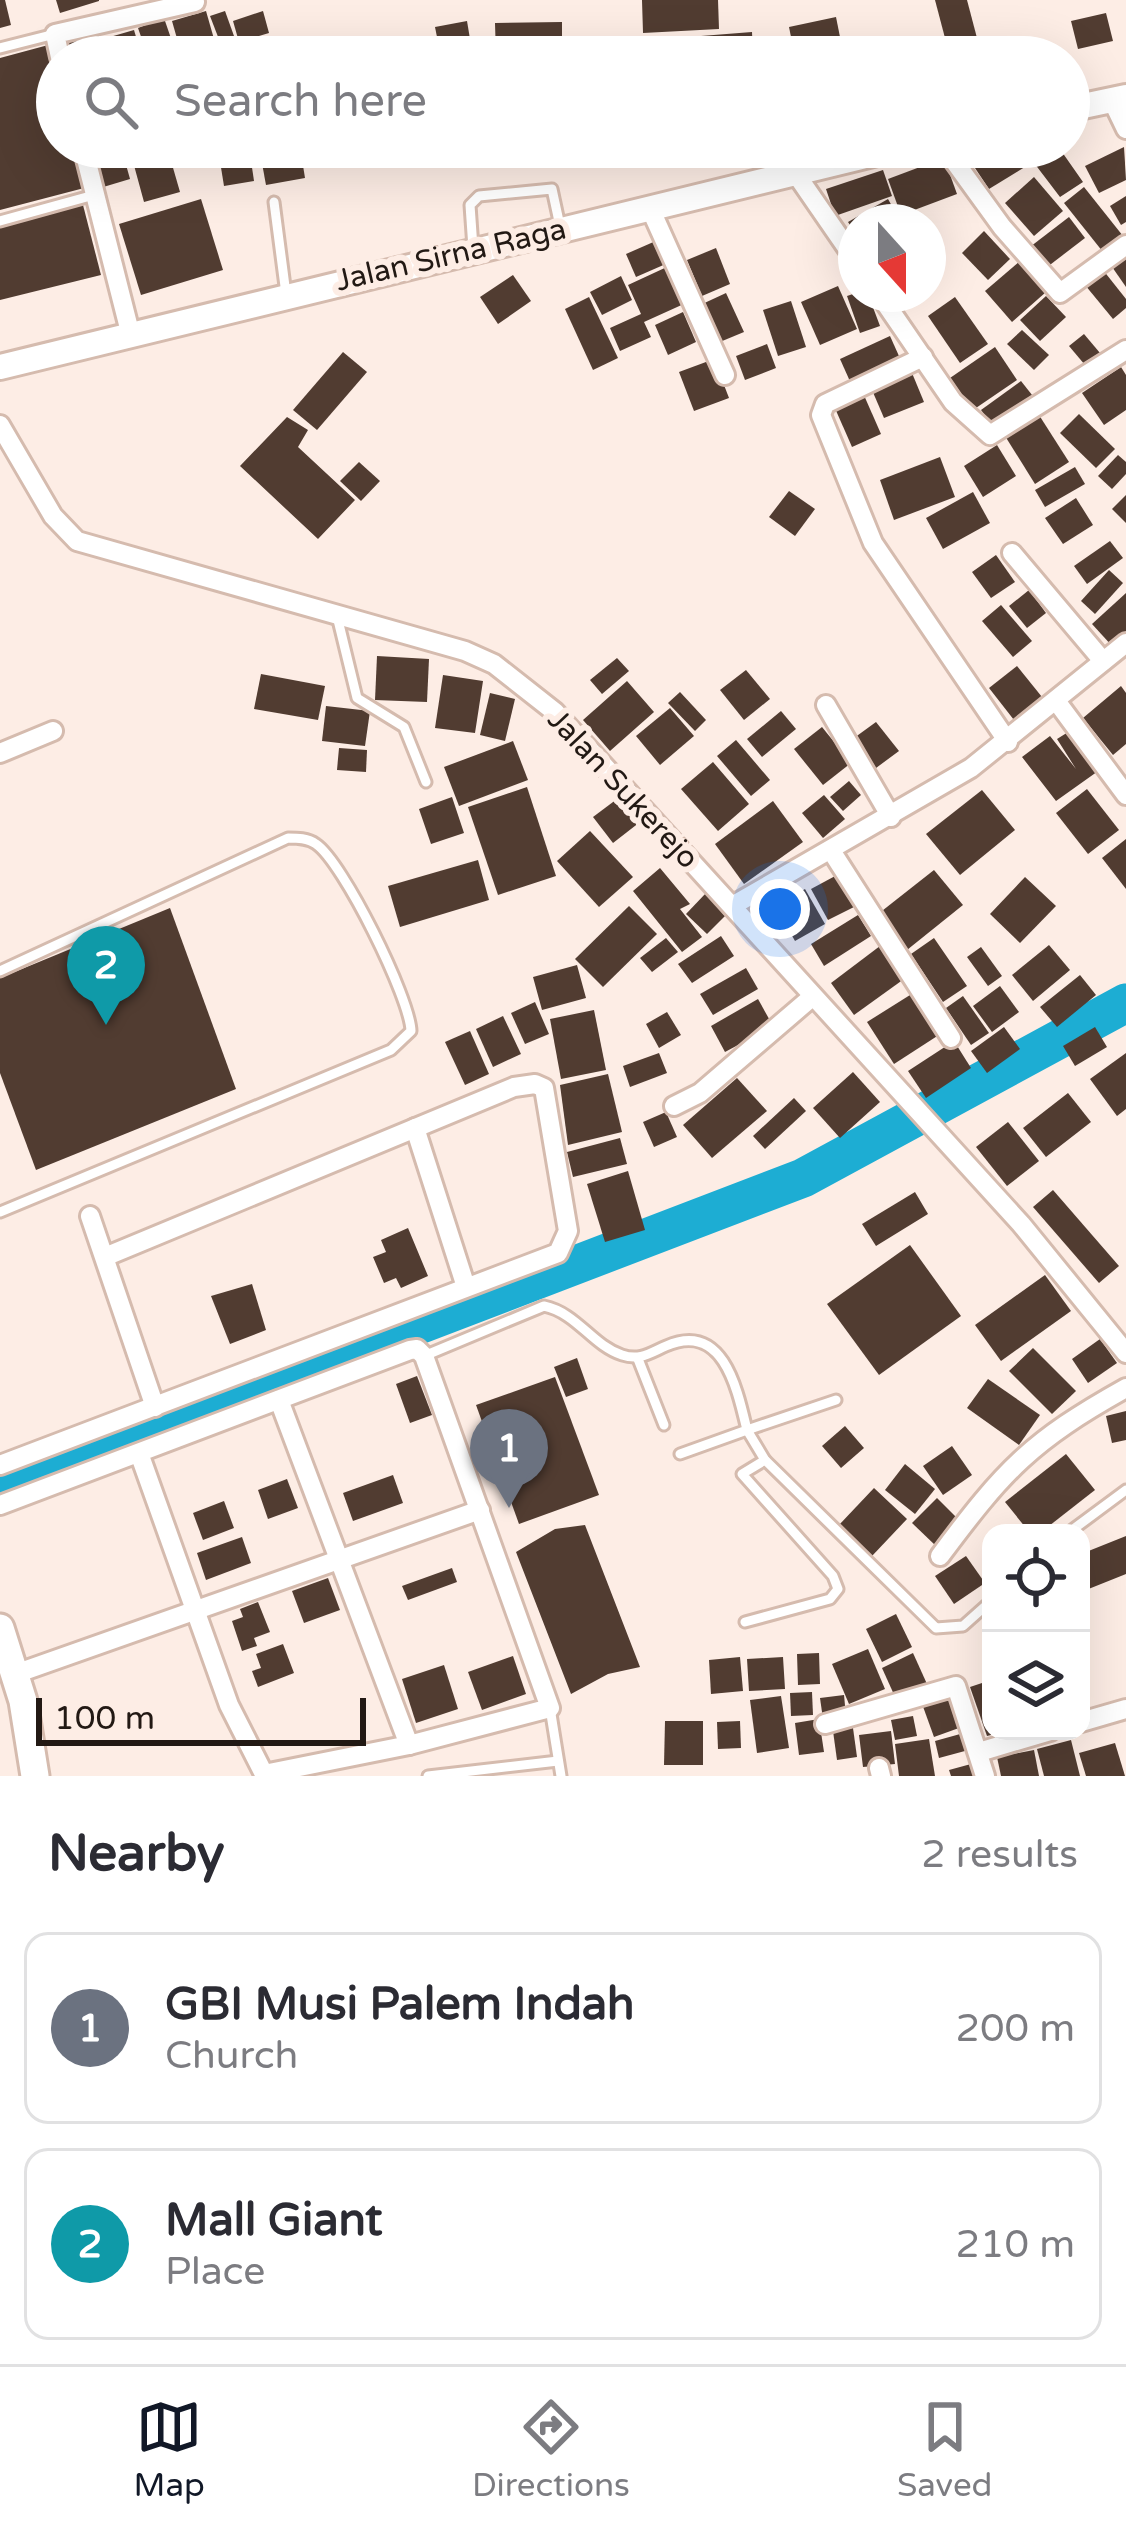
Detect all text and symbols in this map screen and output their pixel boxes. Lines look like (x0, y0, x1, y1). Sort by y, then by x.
search box (36, 36, 1090, 168)
icon: search (78, 69, 144, 135)
text: Search here (174, 75, 427, 129)
north arrow (838, 204, 946, 312)
street label: Jalan Sirna Raga (332, 211, 570, 299)
street label: Jalan Sukerejo (540, 702, 706, 876)
your location (750, 879, 810, 939)
pin: 2 (67, 926, 145, 1025)
pin: 1 (470, 1409, 548, 1508)
map controls (982, 1524, 1090, 1740)
button: locate (982, 1524, 1090, 1632)
button: layers (982, 1632, 1090, 1740)
scale bar (36, 1692, 366, 1745)
text: 100 m (54, 1699, 155, 1738)
text: Nearby (48, 1823, 225, 1885)
text: 2 results (921, 1831, 1078, 1878)
text: GBI Musi Palem Indah (165, 1978, 635, 2032)
text: 1 (78, 2005, 102, 2052)
text: 200 m (956, 2005, 1075, 2052)
text: Church (165, 2032, 298, 2079)
text: Mall Giant (165, 2194, 383, 2248)
text: 2 (78, 2221, 102, 2268)
text: 210 m (956, 2221, 1075, 2268)
text: Place (165, 2248, 265, 2295)
tab: Map (134, 2394, 205, 2505)
tab: Directions (472, 2394, 630, 2505)
tab: Saved (897, 2394, 992, 2505)

